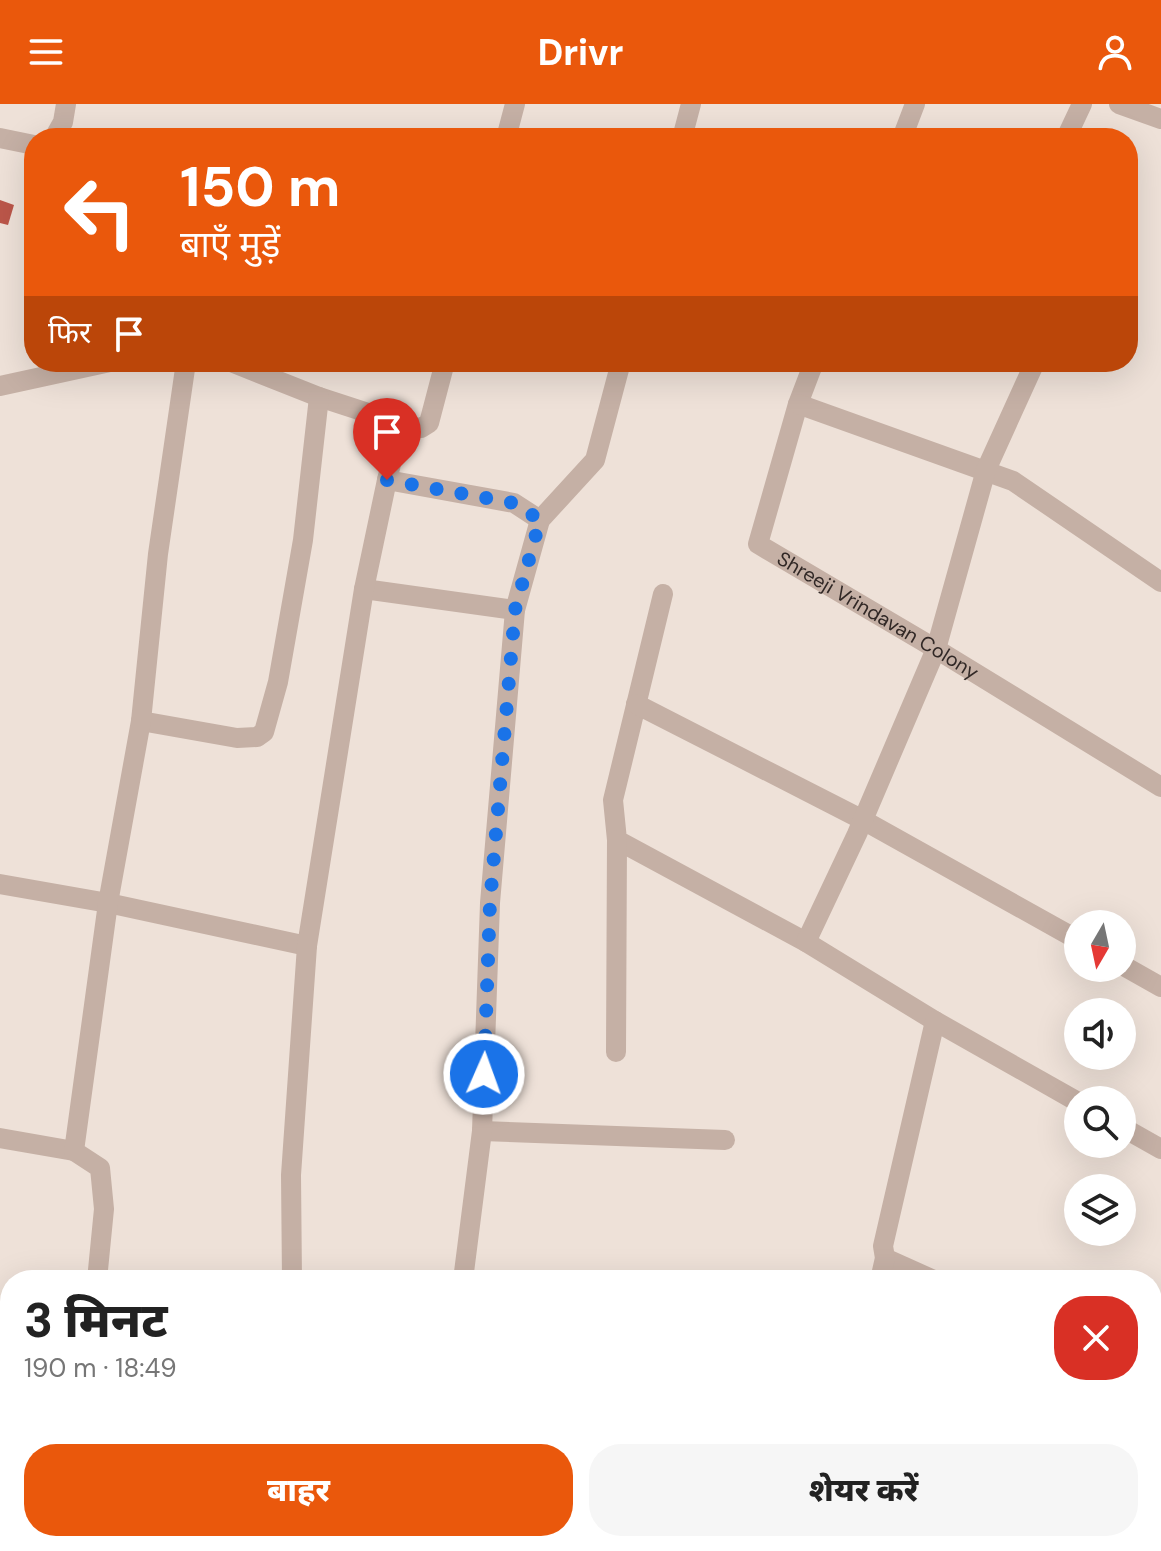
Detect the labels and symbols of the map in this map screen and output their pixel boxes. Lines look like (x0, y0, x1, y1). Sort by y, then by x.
pin (353, 398, 421, 480)
street label: Shreeji Vrindavan Colony (772, 545, 984, 685)
north arrow (1064, 910, 1136, 982)
position arrow (442, 1032, 526, 1116)

